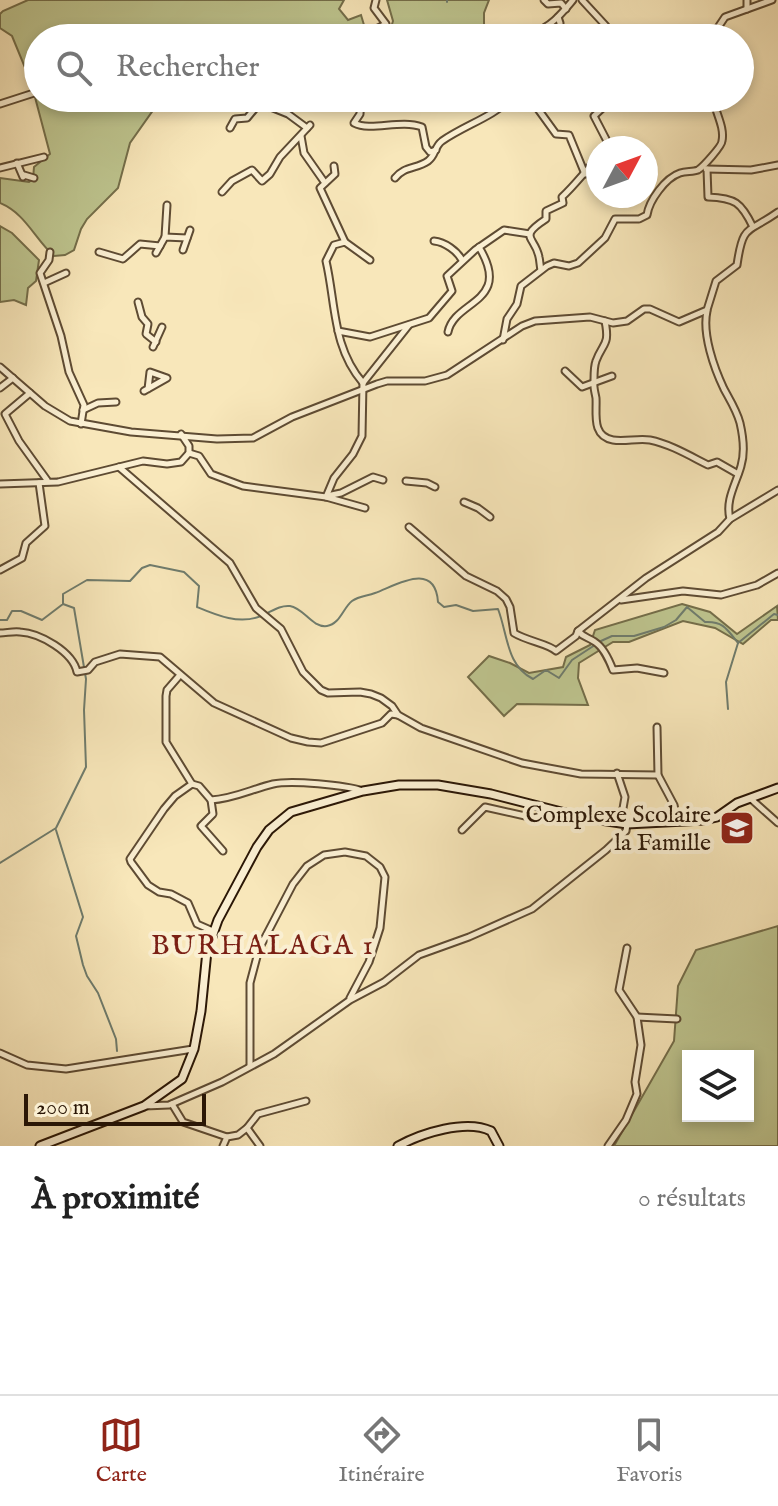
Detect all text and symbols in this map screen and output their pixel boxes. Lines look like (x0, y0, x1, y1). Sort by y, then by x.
search box (24, 24, 754, 112)
icon: search (52, 46, 96, 90)
text: Rechercher (116, 49, 260, 87)
north arrow (586, 136, 658, 208)
place label: Complexe Scolaire la Famille (526, 800, 711, 859)
school or university icon: Complexe Scolaire la Famille (718, 809, 756, 847)
district label: BURHALAGA 1 (151, 929, 375, 964)
map controls (682, 1050, 754, 1122)
button: layers (682, 1050, 754, 1122)
scale bar (24, 1090, 206, 1126)
text: 200 m (36, 1094, 90, 1122)
text: À proximité (32, 1177, 199, 1220)
text: 0 résultats (638, 1182, 746, 1215)
tab: Carte (96, 1413, 147, 1489)
tab: Itinéraire (338, 1413, 425, 1489)
tab: Favoris (616, 1413, 682, 1489)

